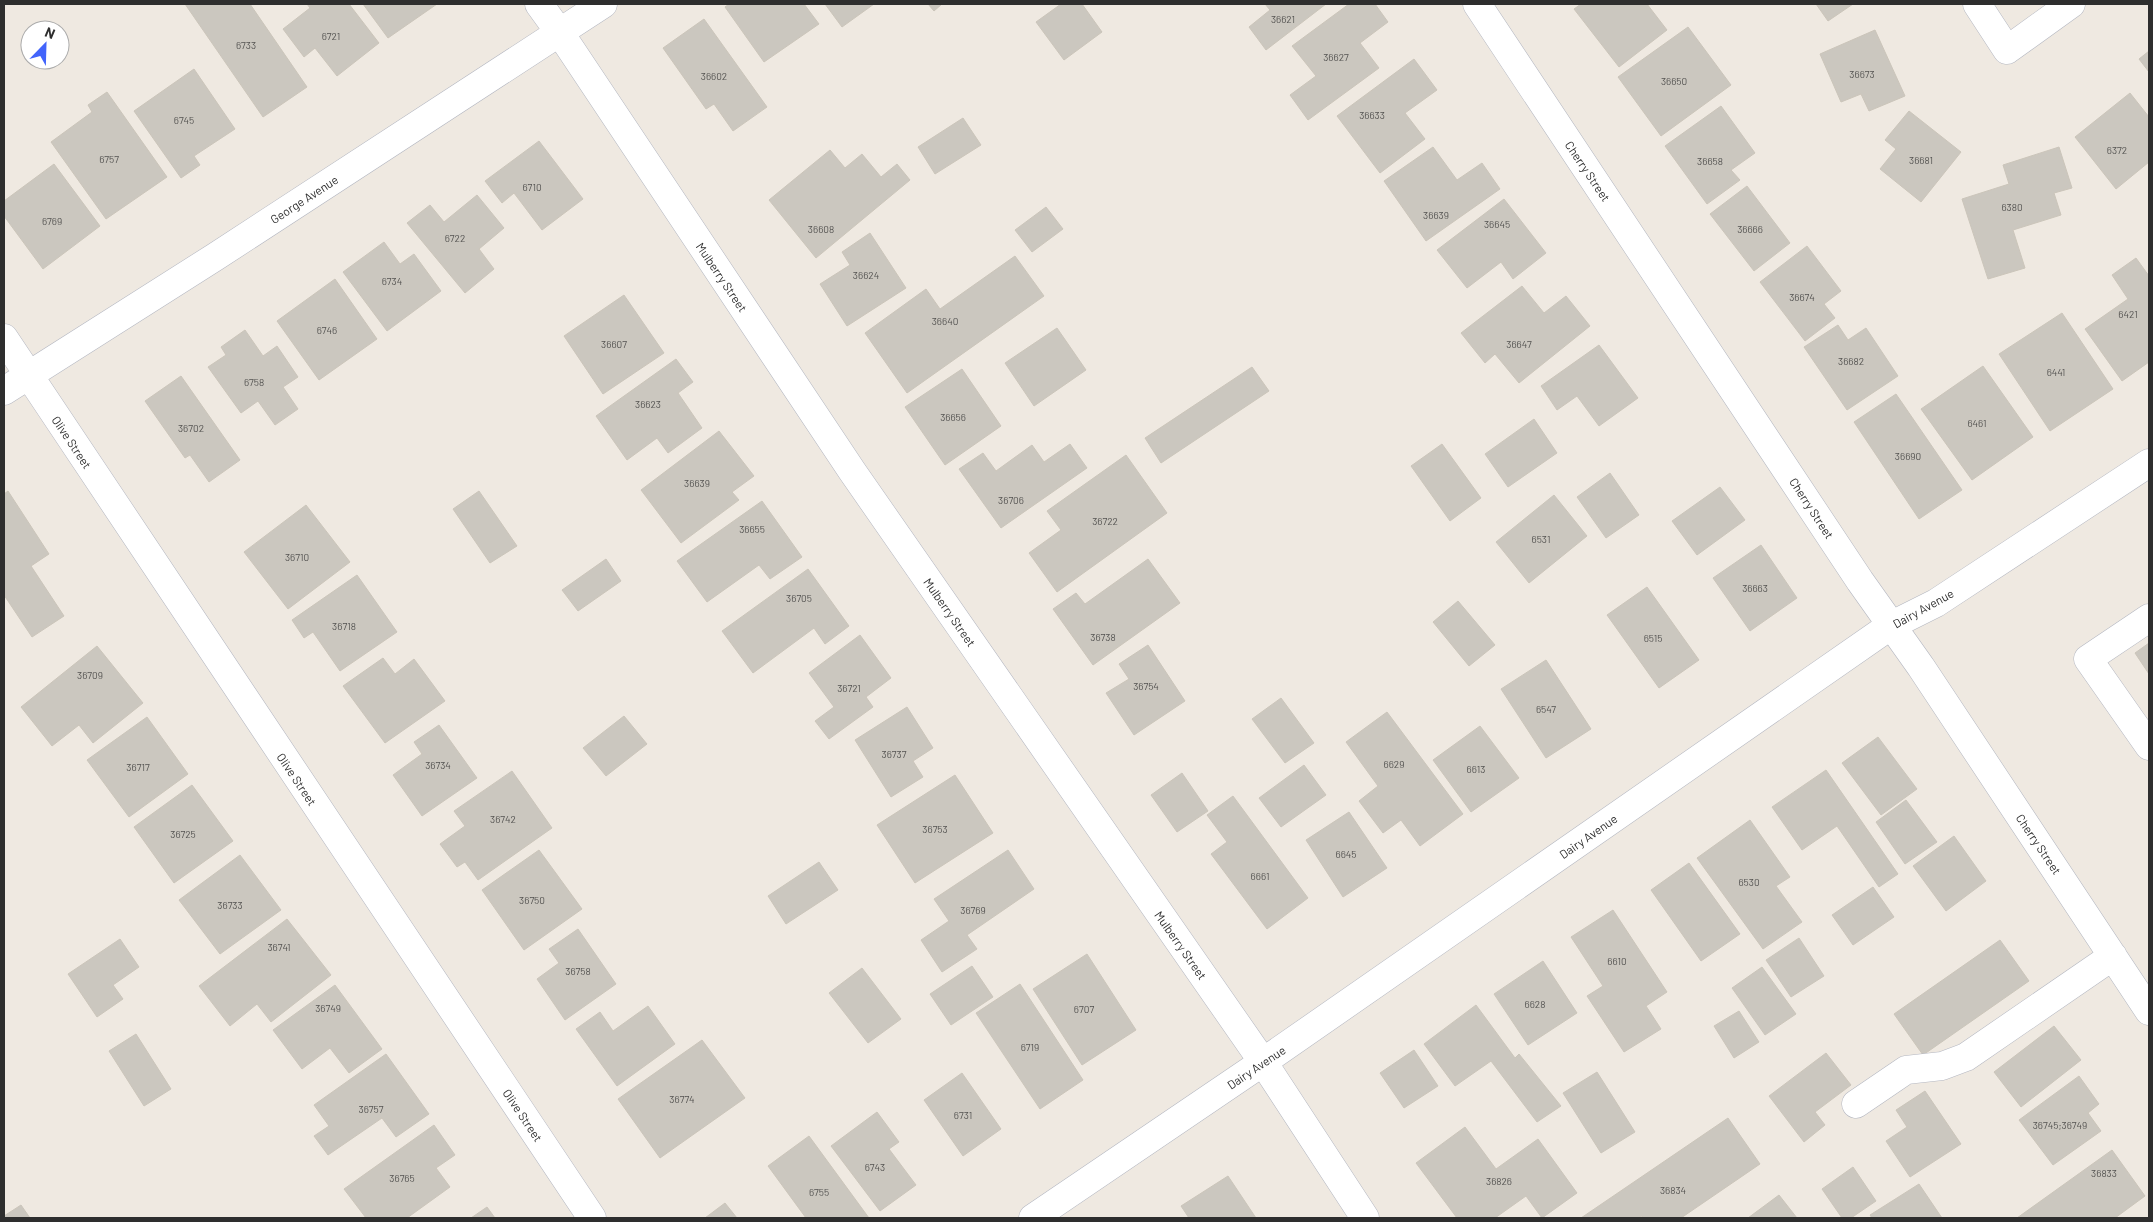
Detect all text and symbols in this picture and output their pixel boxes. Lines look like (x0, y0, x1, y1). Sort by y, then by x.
house number: 36621 (1271, 13, 1295, 25)
north arrow (20, 20, 70, 70)
text: N (43, 23, 58, 42)
house number: 6721 (322, 30, 340, 42)
house number: 6733 (236, 39, 256, 51)
house number: 36627 (1323, 51, 1349, 63)
house number: 36673 (1849, 68, 1875, 80)
house number: 36602 (701, 70, 727, 82)
house number: 36650 (1661, 75, 1687, 87)
house number: 36633 (1359, 109, 1385, 121)
house number: 6745 (174, 114, 194, 126)
street label: Cherry Street (1563, 138, 1613, 204)
house number: 6372 (2107, 144, 2127, 156)
house number: 6757 (99, 153, 119, 165)
house number: 36681 (1909, 154, 1933, 166)
house number: 36658 (1697, 155, 1723, 167)
street label: George Avenue (268, 172, 340, 226)
house number: 6710 (522, 181, 542, 193)
house number: 6380 (2001, 201, 2023, 213)
house number: 36639 (1423, 209, 1449, 221)
house number: 6769 (42, 215, 62, 227)
house number: 36645 (1484, 218, 1510, 230)
house number: 36608 (808, 223, 834, 235)
house number: 36666 (1737, 223, 1763, 235)
house number: 6722 (445, 232, 465, 244)
street label: Mulberry Street (694, 240, 750, 314)
house number: 36624 (853, 269, 879, 281)
house number: 6734 (382, 275, 402, 287)
house number: 36674 (1789, 291, 1815, 303)
house number: 6421 (2118, 308, 2138, 320)
house number: 36640 (932, 315, 958, 327)
house number: 6746 (317, 324, 337, 336)
house number: 36607 (601, 338, 627, 350)
house number: 36647 (1506, 338, 1532, 350)
house number: 36682 (1838, 355, 1864, 367)
house number: 6441 (2047, 366, 2065, 378)
house number: 6758 (244, 376, 264, 388)
house number: 36623 (635, 398, 661, 410)
house number: 36656 (940, 411, 966, 423)
street label: Olive Street (49, 413, 95, 471)
house number: 6461 (1967, 417, 1987, 429)
house number: 36702 (178, 422, 204, 434)
house number: 36690 (1895, 450, 1921, 462)
street label: Cherry Street (1787, 475, 1837, 541)
house number: 36639 (684, 477, 710, 489)
house number: 36706 (998, 494, 1024, 506)
house number: 36722 (1092, 515, 1118, 527)
house number: 36655 (739, 523, 765, 535)
house number: 6531 (1532, 533, 1550, 545)
house number: 36710 (285, 551, 309, 563)
street label: Mulberry Street (921, 575, 979, 649)
house number: 36663 (1742, 582, 1768, 594)
street label: Dairy Avenue (1890, 586, 1956, 630)
house number: 36705 (786, 592, 812, 604)
house number: 36718 (332, 620, 356, 632)
house number: 36738 (1090, 631, 1116, 643)
house number: 6515 (1644, 632, 1662, 644)
house number: 36709 (77, 669, 103, 681)
house number: 36754 (1133, 680, 1159, 692)
house number: 36721 (837, 682, 861, 694)
house number: 6547 (1536, 703, 1556, 715)
house number: 36737 (882, 748, 907, 760)
street label: Olive Street (274, 750, 320, 808)
house number: 6629 (1384, 758, 1404, 770)
house number: 36734 (425, 759, 451, 771)
house number: 36717 (126, 761, 150, 773)
house number: 6613 (1467, 763, 1485, 775)
street label: Dairy Avenue (1556, 811, 1620, 861)
street label: Cherry Street (2014, 811, 2064, 877)
house number: 36742 (490, 813, 516, 825)
house number: 36753 (922, 823, 948, 835)
house number: 36725 (170, 828, 196, 840)
house number: 6645 (1336, 848, 1356, 860)
house number: 6661 (1251, 870, 1269, 882)
house number: 6530 (1738, 876, 1760, 888)
house number: 36750 (519, 894, 545, 906)
house number: 36733 (217, 899, 243, 911)
house number: 36769 (960, 904, 986, 916)
street label: Mulberry Street (1152, 908, 1210, 982)
house number: 36741 (267, 941, 291, 953)
house number: 6610 (1607, 955, 1627, 967)
house number: 36758 (565, 965, 591, 977)
house number: 6628 (1525, 998, 1545, 1010)
house number: 36749 (315, 1002, 341, 1014)
house number: 6707 (1074, 1003, 1094, 1015)
house number: 6719 (1021, 1041, 1039, 1053)
street label: Dairy Avenue (1224, 1042, 1288, 1092)
street label: Olive Street (500, 1086, 546, 1144)
house number: 36774 (669, 1093, 695, 1105)
house number: 36757 (359, 1103, 384, 1115)
house number: 6731 (954, 1109, 972, 1121)
house number: 36745;36749 (2033, 1119, 2087, 1131)
house number: 6743 (865, 1161, 885, 1173)
house number: 36833 (2091, 1167, 2117, 1179)
house number: 36765 (389, 1172, 415, 1184)
house number: 36826 (1486, 1175, 1512, 1187)
house number: 36834 (1660, 1184, 1686, 1196)
house number: 6755 (809, 1186, 829, 1198)

